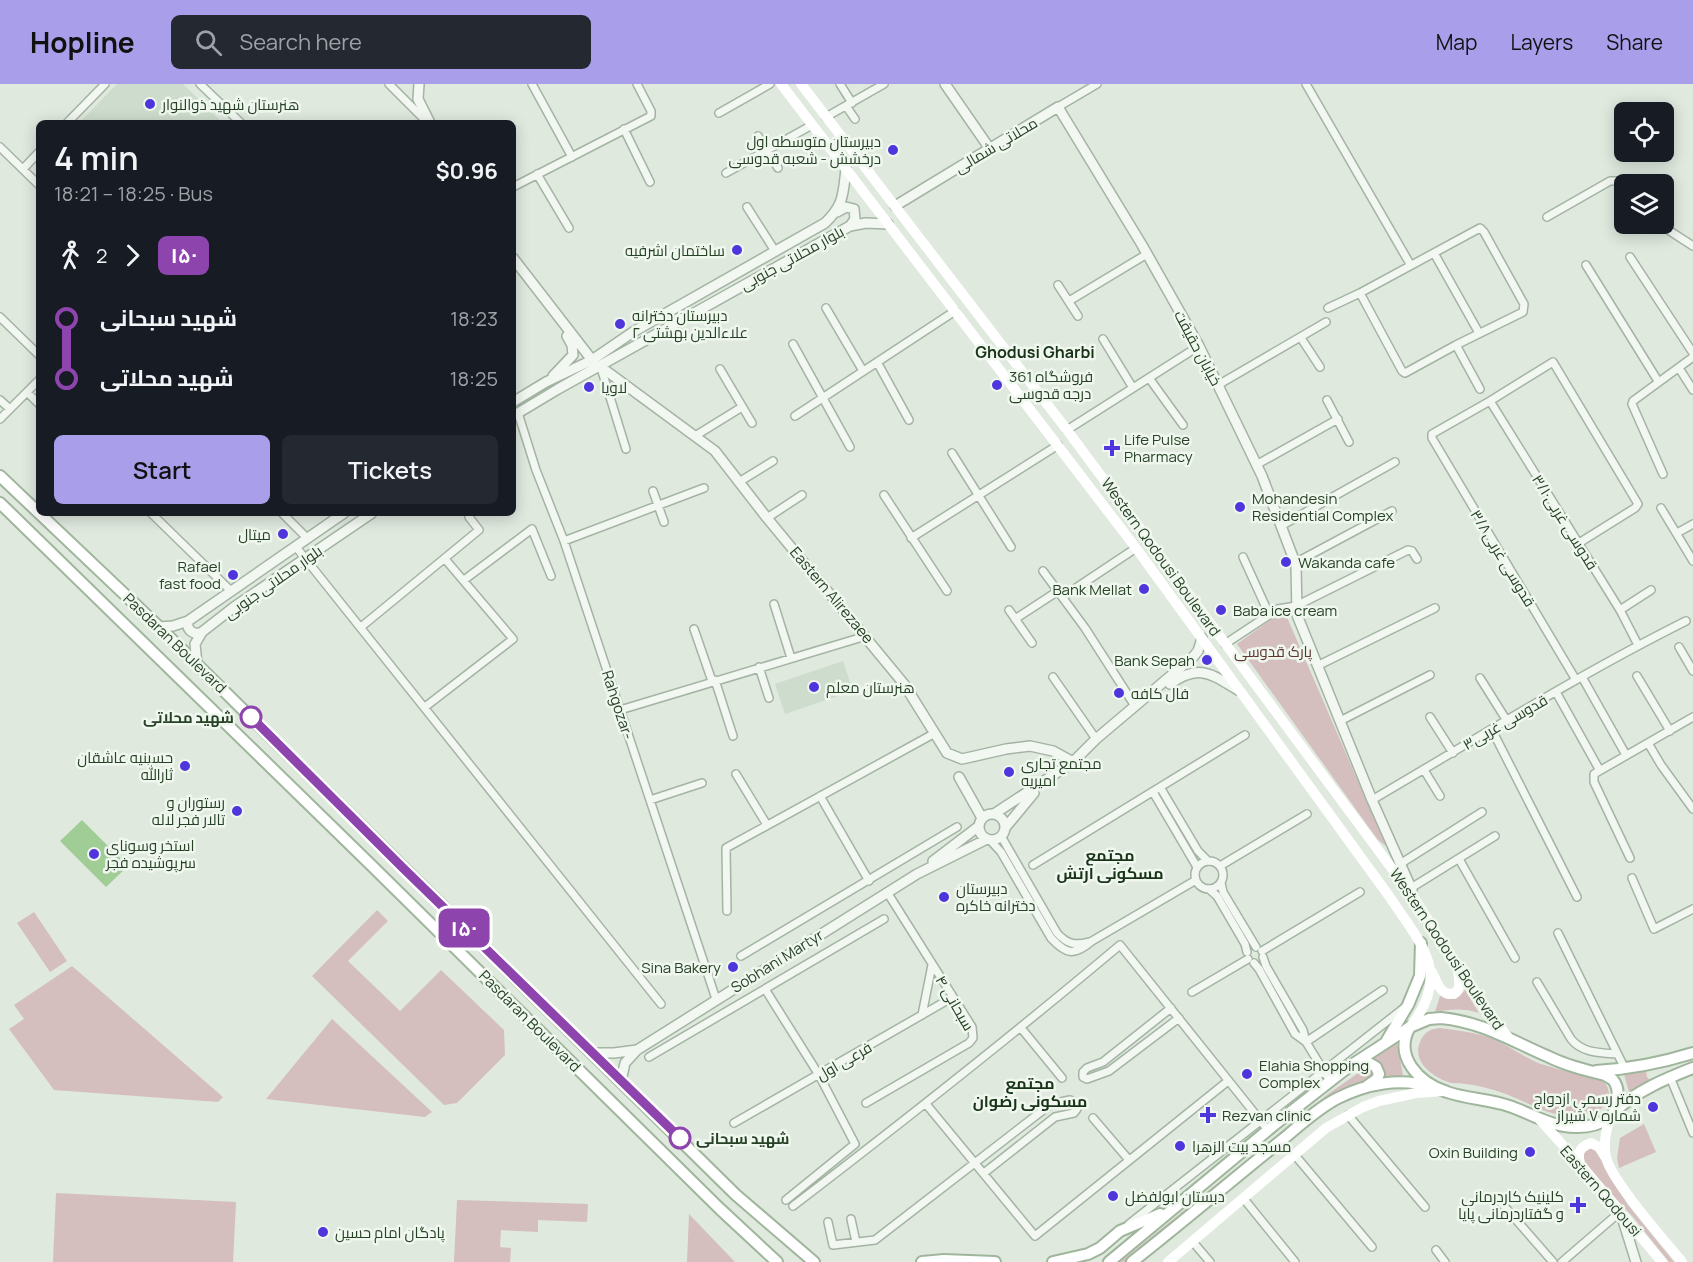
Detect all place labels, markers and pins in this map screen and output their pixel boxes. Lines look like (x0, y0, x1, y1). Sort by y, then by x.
place label: هنرستان شهید ذوالنوار (161, 94, 299, 115)
marker: هنرستان شهید ذوالنوار (143, 97, 157, 111)
place label: دبیرستان متوسطه اول درخشش - شعبه قدوسی (729, 131, 881, 169)
marker: دبیرستان متوسطه اول درخشش - شعبه قدوسی (886, 143, 900, 157)
place label: ساختمان اشرفیه (625, 240, 725, 261)
marker: ساختمان اشرفیه (730, 243, 744, 257)
place label: دبیرستان دخترانه علاءالدین بهشتی ۲ (632, 305, 748, 343)
marker: دبیرستان دخترانه علاءالدین بهشتی ۲ (613, 317, 627, 331)
place label: فروشگاه 361 درجه قدوسی (1009, 366, 1093, 404)
place label: لاویا (601, 377, 627, 398)
marker: فروشگاه 361 درجه قدوسی (990, 378, 1004, 392)
marker: لاویا (582, 380, 596, 394)
place label: Life Pulse Pharmacy (1124, 429, 1193, 467)
marker: Life Pulse Pharmacy (1105, 441, 1119, 455)
place label: Mohandesin Residential Complex (1252, 488, 1393, 526)
marker: Mohandesin Residential Complex (1233, 500, 1247, 514)
place label: میتال (238, 524, 271, 545)
marker: میتال (276, 527, 290, 541)
place label: Wakanda cafe (1298, 552, 1395, 573)
marker: Wakanda cafe (1279, 555, 1293, 569)
place label: Rafael fast food (159, 556, 221, 594)
marker: Rafael fast food (226, 568, 240, 582)
place label: Bank Mellat (1052, 579, 1132, 600)
marker: Bank Mellat (1137, 582, 1151, 596)
place label: Baba ice cream (1233, 600, 1337, 621)
marker: Baba ice cream (1214, 603, 1228, 617)
place label: Bank Sepah (1114, 650, 1195, 671)
marker: Bank Sepah (1200, 653, 1214, 667)
place label: هنرستان معلم (826, 677, 915, 698)
marker: هنرستان معلم (807, 680, 821, 694)
place label: فال کافه (1131, 683, 1189, 704)
marker: فال کافه (1112, 686, 1126, 700)
marker: شهید محلاتی (240, 706, 262, 728)
place label: شهید محلاتی (143, 707, 234, 728)
place label: حسینیه عاشقان ثارالله (77, 747, 173, 785)
place label: مجتمع تجاری امیریه (1021, 753, 1102, 791)
marker: حسینیه عاشقان ثارالله (178, 759, 192, 773)
marker: مجتمع تجاری امیریه (1002, 765, 1016, 779)
place label: رستوران و تالار فجر لاله (152, 792, 225, 830)
marker: رستوران و تالار فجر لاله (230, 804, 244, 818)
place label: استخر وسونای سرپوشیده فجر (105, 835, 196, 873)
marker: استخر وسونای سرپوشیده فجر (87, 847, 101, 861)
place label: دبیرستان دخترانه خاکره (956, 878, 1036, 916)
marker: دبیرستان دخترانه خاکره (937, 890, 951, 904)
place label: Sina Bakery (641, 957, 721, 978)
marker: Sina Bakery (726, 960, 740, 974)
place label: Elahia Shopping Complex (1259, 1055, 1369, 1093)
marker: Elahia Shopping Complex (1240, 1067, 1254, 1081)
place label: دفتر رسمی ازدواج شماره ۷ شیراز (1534, 1088, 1641, 1126)
marker: دفتر رسمی ازدواج شماره ۷ شیراز (1646, 1100, 1660, 1114)
place label: Rezvan clinic (1222, 1105, 1311, 1126)
marker: Rezvan clinic (1199, 1106, 1217, 1124)
marker: شهید سبحانی (669, 1127, 691, 1149)
place label: شهید سبحانی (696, 1128, 789, 1149)
place label: مسجد بیت الزهرا (1192, 1136, 1291, 1157)
marker: مسجد بیت الزهرا (1173, 1139, 1187, 1153)
place label: Oxin Building (1429, 1142, 1518, 1163)
marker: Oxin Building (1523, 1145, 1537, 1159)
place label: دبستان ابولفضل (1125, 1186, 1225, 1207)
place label: کلینیک کاردرمانی و گفتاردرمانی پایا (1458, 1186, 1564, 1224)
marker: دبستان ابولفضل (1106, 1189, 1120, 1203)
marker: کلینیک کاردرمانی و گفتاردرمانی پایا (1569, 1196, 1587, 1214)
place label: پادگان امام حسین (335, 1222, 445, 1243)
marker: پادگان امام حسین (316, 1225, 330, 1239)

